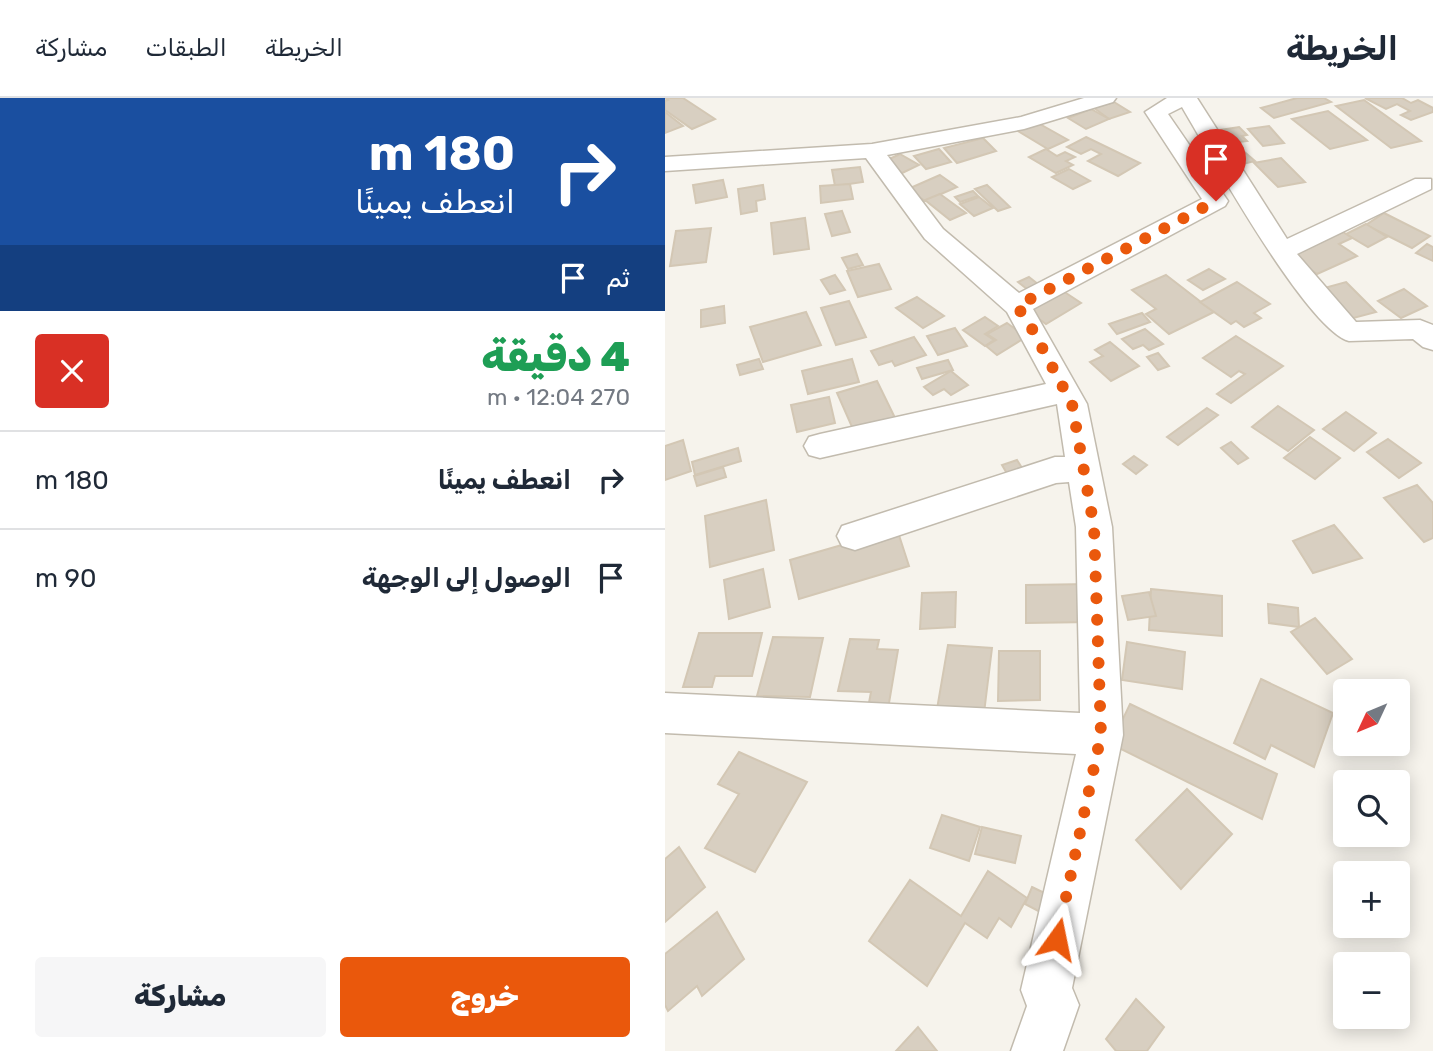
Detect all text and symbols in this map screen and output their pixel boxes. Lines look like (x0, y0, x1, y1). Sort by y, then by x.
text: الخريطة (1286, 29, 1398, 68)
text: مشاركة (35, 34, 107, 62)
text: الطبقات (145, 34, 227, 62)
text: الخريطة (265, 34, 343, 62)
text: 180 m (369, 124, 515, 182)
icon: right (539, 126, 630, 217)
pin (1186, 129, 1246, 201)
icon: arrive (1197, 140, 1235, 178)
text: انعطف يمينًا (355, 183, 515, 221)
icon: arrive (554, 259, 592, 297)
text: ثم (606, 263, 630, 294)
text: 4 دقيقة (481, 332, 630, 382)
button: close (35, 334, 109, 408)
text: 270 m · 12:04 (487, 383, 630, 411)
icon: right (592, 461, 630, 499)
text: 180 m (35, 465, 109, 496)
text: انعطف يمينًا (438, 465, 571, 496)
icon: arrive (592, 559, 630, 597)
text: 90 m (35, 563, 96, 594)
text: الوصول إلى الوجهة (362, 563, 571, 594)
north arrow (1333, 679, 1411, 756)
map controls (1333, 679, 1410, 1029)
button: search (1333, 770, 1410, 847)
button: + (1333, 861, 1410, 938)
position arrow (1020, 902, 1094, 976)
button: − (1333, 952, 1410, 1029)
button: مشاركة (35, 957, 326, 1037)
button: خروج (340, 957, 630, 1037)

